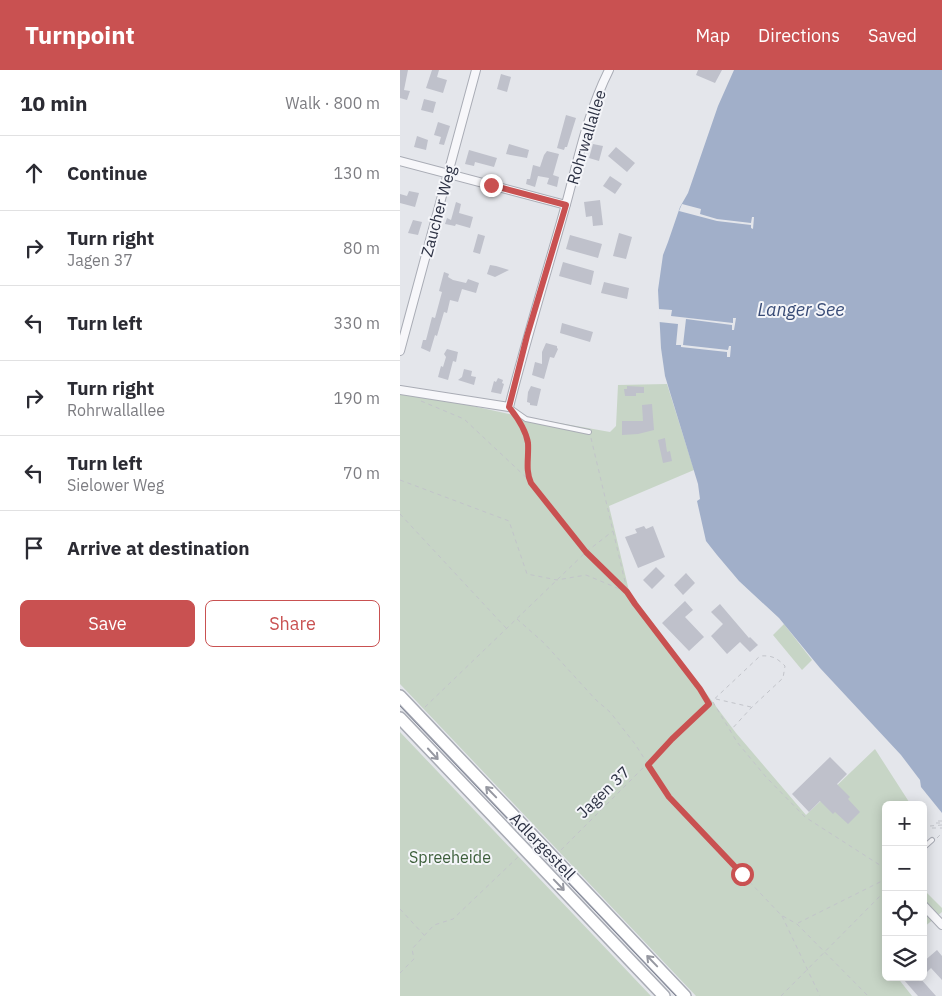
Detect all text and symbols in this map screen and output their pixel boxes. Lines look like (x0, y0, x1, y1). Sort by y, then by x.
text: Turnpoint (25, 19, 135, 51)
text: Map (695, 24, 730, 47)
text: Directions (758, 24, 840, 47)
text: Saved (868, 24, 917, 47)
street label: Rohrwallallee (562, 87, 610, 187)
text: 10 min (20, 89, 87, 117)
text: Walk · 800 m (285, 93, 380, 113)
icon: ahead (20, 159, 48, 187)
text: Continue (67, 161, 147, 185)
text: 130 m (333, 163, 380, 183)
street label: Zaucher Weg (416, 163, 460, 259)
route end (480, 174, 503, 197)
text: Turn right (67, 226, 154, 250)
icon: right (20, 234, 48, 262)
text: 80 m (343, 238, 380, 258)
text: Jagen 37 (67, 250, 133, 270)
water label: Langer See (757, 298, 845, 321)
icon: left (20, 309, 48, 337)
text: Turn left (67, 311, 143, 335)
text: 330 m (333, 313, 380, 333)
text: Turn right (67, 376, 154, 400)
icon: right (20, 384, 48, 412)
text: 190 m (333, 388, 380, 408)
text: Rohrwallallee (67, 400, 165, 420)
text: Turn left (67, 451, 143, 475)
icon: left (20, 459, 48, 487)
text: 70 m (343, 463, 380, 483)
text: Sielower Weg (67, 475, 164, 495)
icon: arrive (20, 534, 48, 562)
text: Arrive at destination (67, 536, 250, 560)
button: Save (20, 600, 195, 647)
button: Share (205, 600, 380, 647)
one-way arrow (427, 747, 439, 760)
street label: Jagen 37 (572, 762, 634, 822)
one-way arrow (485, 786, 497, 799)
map controls (882, 801, 927, 981)
button: + (882, 801, 927, 846)
street label: Adlergestell (506, 808, 580, 884)
button: − (882, 846, 927, 891)
park label: Spreeheide (409, 847, 491, 867)
route start (731, 863, 754, 886)
one-way arrow (553, 879, 565, 891)
button: locate (882, 891, 927, 936)
button: layers (882, 936, 927, 981)
one-way arrow (646, 954, 658, 967)

